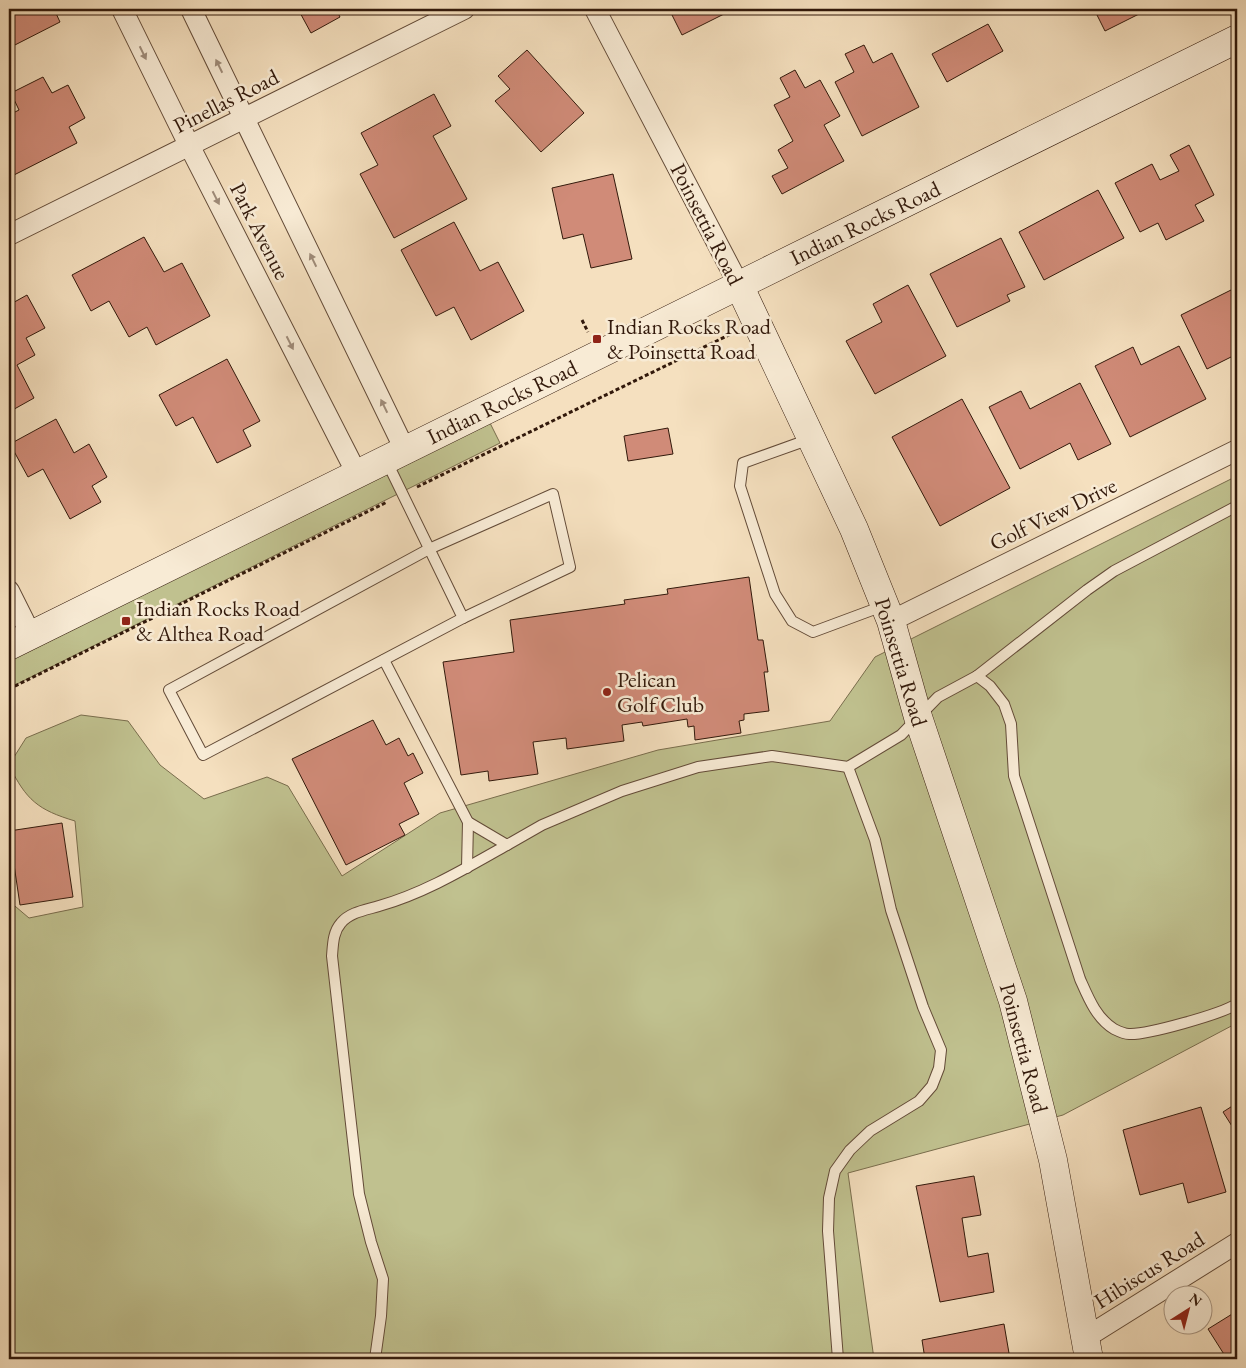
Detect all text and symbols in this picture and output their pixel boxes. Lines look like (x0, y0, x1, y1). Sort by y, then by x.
one-way arrow (139, 45, 148, 60)
one-way arrow (215, 59, 223, 74)
street label: Pinellas Road (168, 62, 284, 140)
street label: Poinsettia Road (664, 158, 751, 291)
street label: Indian Rocks Road (785, 174, 946, 272)
street label: Park Avenue (223, 178, 297, 285)
one-way arrow (212, 191, 220, 205)
one-way arrow (309, 253, 317, 267)
place label: Indian Rocks Road & Poinsetta Road (607, 312, 772, 366)
marker: Indian Rocks Road & Poinsetta Road (591, 333, 603, 345)
one-way arrow (286, 335, 294, 350)
street label: Indian Rocks Road (422, 353, 583, 451)
one-way arrow (379, 399, 387, 413)
street label: Golf View Drive (985, 471, 1122, 557)
place label: Indian Rocks Road & Althea Road (136, 594, 301, 648)
street label: Poinsettia Road (868, 594, 935, 731)
marker: Indian Rocks Road & Althea Road (120, 615, 132, 627)
place label: Pelican Golf Club (617, 665, 704, 719)
marker: Pelican Golf Club (601, 686, 613, 698)
street label: Poinsettia Road (993, 980, 1055, 1117)
street label: Hibiscus Road (1088, 1224, 1210, 1315)
north arrow (1164, 1286, 1214, 1336)
text: N (1186, 1289, 1206, 1310)

